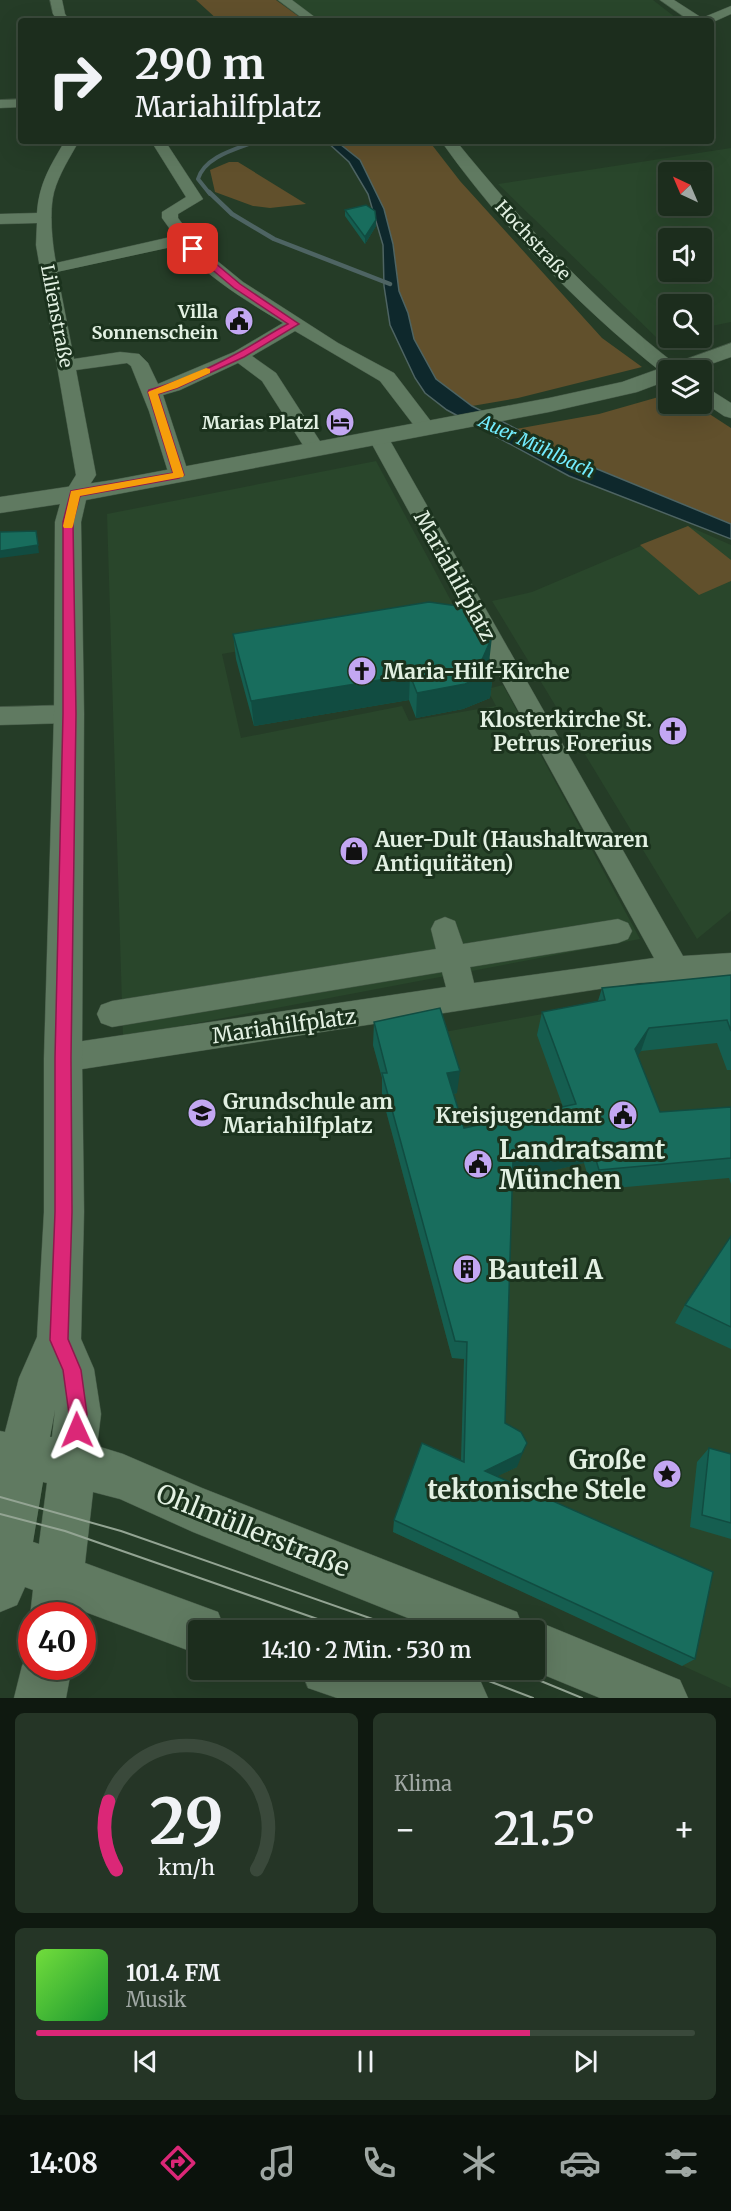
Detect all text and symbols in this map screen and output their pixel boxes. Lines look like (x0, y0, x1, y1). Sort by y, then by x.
text: 290 m (135, 38, 265, 90)
icon: right (36, 42, 114, 120)
text: Mariahilfplatz (135, 90, 321, 124)
north arrow (658, 162, 712, 216)
map controls (658, 162, 712, 414)
street label: Hochstraße (490, 195, 576, 285)
pin (167, 223, 218, 274)
button: sound (658, 228, 712, 282)
icon: arrive (176, 232, 209, 265)
street label: Lilienstraße (36, 263, 78, 369)
button: search (658, 294, 712, 348)
place label: Villa Sonnenschein (91, 300, 218, 344)
public building icon: Villa Sonnenschein (223, 305, 255, 337)
button: layers (658, 360, 712, 414)
hotel icon: Marias Platzl (324, 406, 356, 438)
water label: Auer Mühlbach (474, 408, 599, 483)
place label: Marias Platzl (202, 411, 319, 434)
street label: Mariahilfplatz (408, 506, 502, 646)
church icon: Maria-Hilf-Kirche (346, 655, 378, 687)
place label: Maria-Hilf-Kirche (383, 658, 570, 685)
place label: Klosterkirche St. Petrus Forerius (479, 706, 652, 757)
church icon: Klosterkirche St. Petrus Forerius (657, 715, 689, 747)
place label: Auer-Dult (Haushaltwaren Antiquitäten) (374, 826, 649, 877)
shop icon: Auer-Dult (Haushaltwaren Antiquitäten) (338, 835, 370, 867)
street label: Mariahilfplatz (210, 1003, 358, 1049)
place label: Grundschule am Mariahilfplatz (223, 1088, 393, 1139)
school or university icon: Grundschule am Mariahilfplatz (186, 1097, 218, 1129)
public building icon: Kreisjugendamt (607, 1099, 639, 1131)
place label: Kreisjugendamt (435, 1102, 603, 1129)
place label: Landratsamt München (499, 1133, 666, 1196)
public building icon: Landratsamt München (462, 1148, 494, 1180)
building icon: Bauteil A (451, 1253, 483, 1285)
place label: Bauteil A (488, 1253, 604, 1286)
position arrow (45, 1398, 109, 1462)
place label: Große tektonische Stele (427, 1443, 646, 1506)
place icon: Große tektonische Stele (651, 1458, 683, 1490)
street label: Ohlmüllerstraße (152, 1476, 354, 1584)
speed limit sign: 40 (18, 1602, 96, 1680)
text: 14:10 · 2 Min. · 530 m (262, 1636, 471, 1664)
text: Klima (394, 1771, 452, 1796)
text: 29 (149, 1783, 224, 1861)
text: 21.5° (493, 1801, 596, 1857)
text: − (394, 1809, 416, 1850)
text: + (673, 1809, 695, 1850)
text: km/h (158, 1854, 215, 1881)
text: 101.4 FM (126, 1959, 220, 1987)
text: Musik (126, 1987, 186, 2012)
icon: previous (129, 2045, 162, 2078)
icon: pause (349, 2045, 382, 2078)
icon: next (569, 2045, 602, 2078)
icon: directions (157, 2142, 199, 2184)
icon: music (257, 2142, 299, 2184)
icon: phone (358, 2142, 400, 2184)
icon: climate (458, 2142, 500, 2184)
icon: car (559, 2142, 601, 2184)
icon: filters (660, 2142, 702, 2184)
text: 14:08 (29, 2146, 98, 2180)

